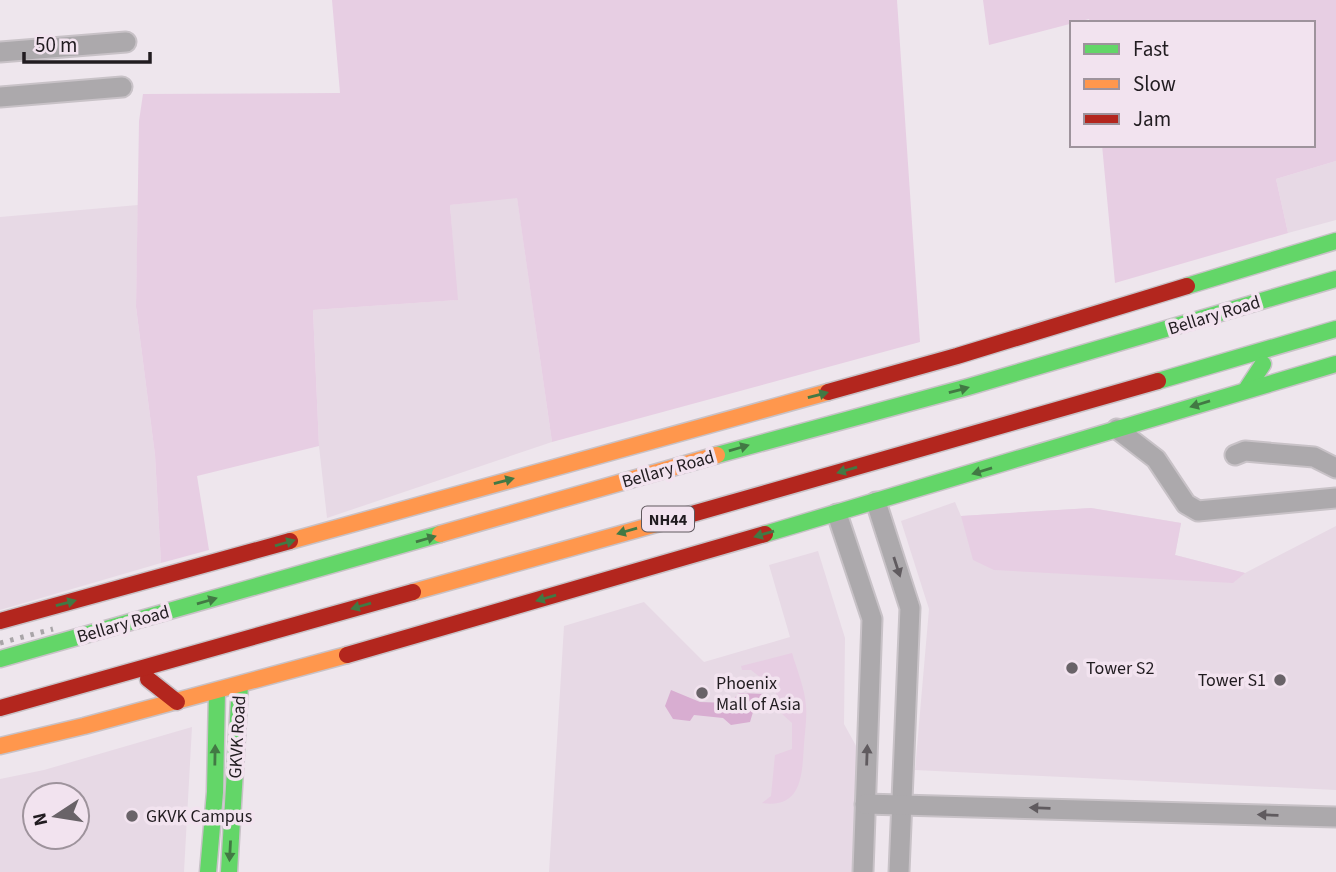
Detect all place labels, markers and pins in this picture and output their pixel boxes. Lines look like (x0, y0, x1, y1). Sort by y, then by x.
place label: Tower S2 (1086, 656, 1154, 681)
marker: Tower S2 (1064, 660, 1080, 676)
place label: Tower S1 (1198, 668, 1266, 693)
place label: Phoenix Mall of Asia (716, 671, 801, 717)
marker: Tower S1 (1272, 672, 1288, 688)
marker: Phoenix Mall of Asia (694, 685, 710, 701)
place label: GKVK Campus (146, 804, 252, 829)
marker: GKVK Campus (124, 808, 140, 824)

